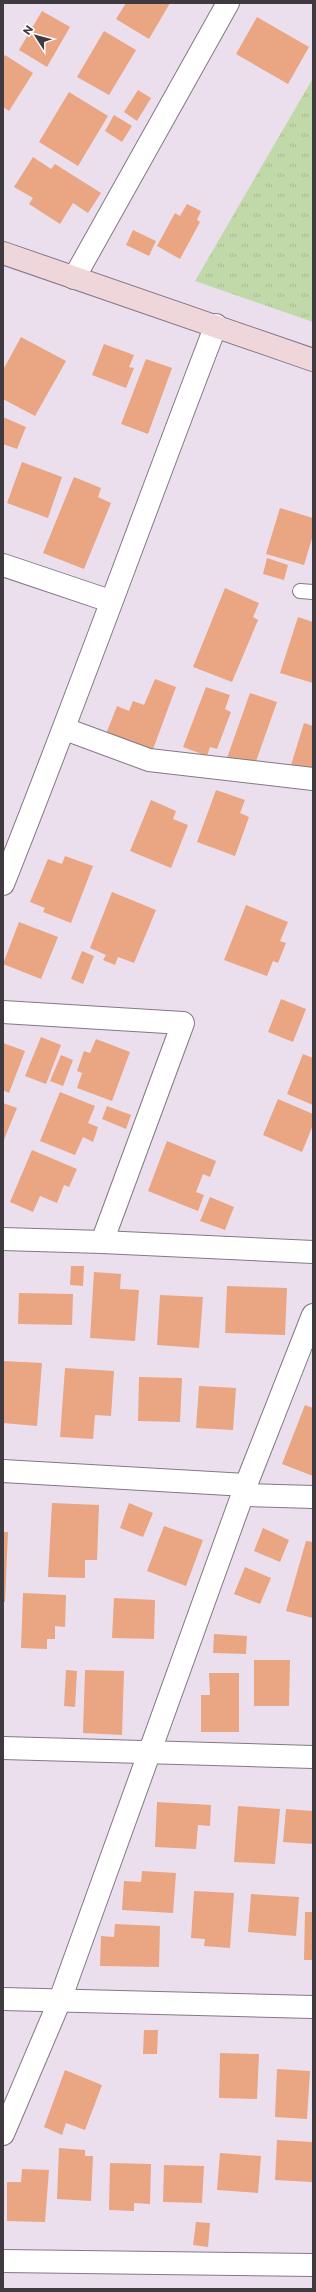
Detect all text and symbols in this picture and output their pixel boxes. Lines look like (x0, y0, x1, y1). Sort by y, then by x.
north arrow (16, 16, 56, 56)
text: N (20, 22, 36, 38)

